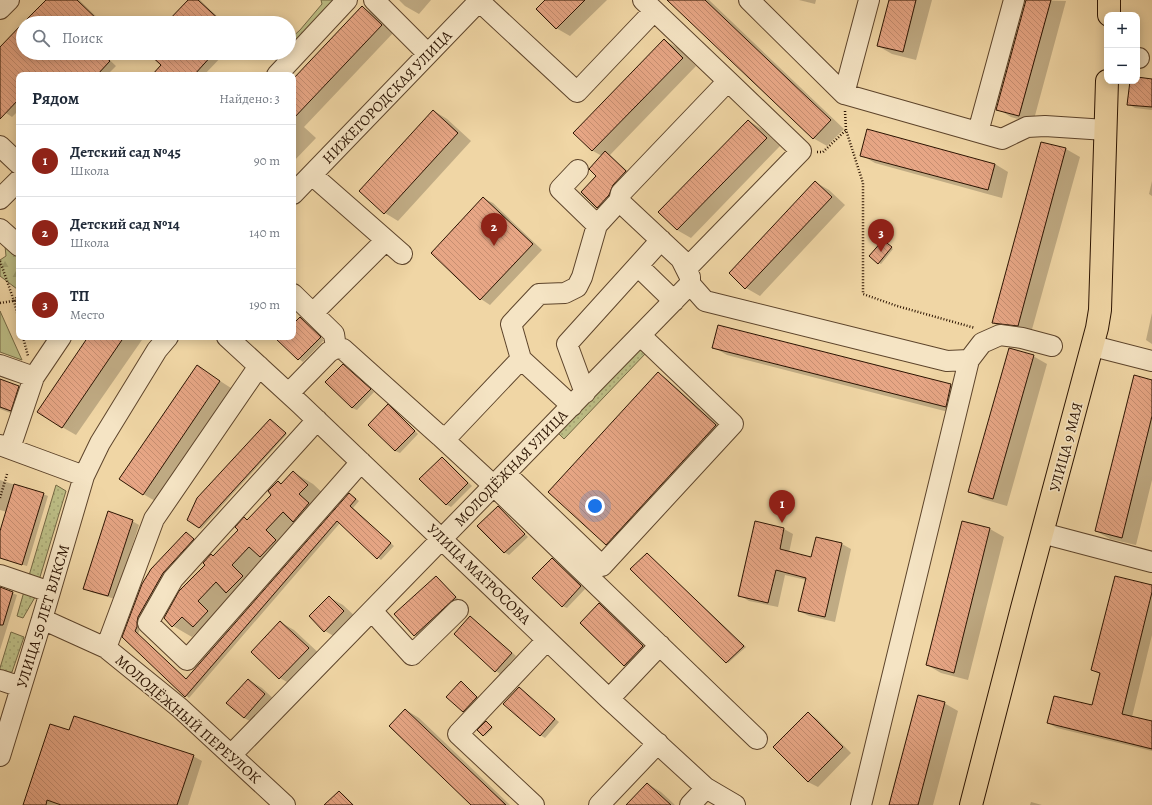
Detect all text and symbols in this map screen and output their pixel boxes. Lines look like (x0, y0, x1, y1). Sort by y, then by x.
map controls (1104, 12, 1140, 84)
button: + (1104, 12, 1140, 48)
search box (16, 16, 296, 60)
street label: НИЖЕГОРОДСКАЯ УЛИЦА (318, 26, 456, 168)
icon: search (30, 27, 52, 49)
text: Поиск (62, 28, 103, 48)
button: − (1104, 48, 1140, 84)
text: Рядом (32, 87, 79, 110)
text: Найдено: 3 (219, 90, 280, 107)
text: Детский сад №45 (70, 142, 181, 162)
text: 1 (43, 152, 47, 169)
text: 90 m (254, 152, 280, 169)
text: Школа (70, 162, 109, 179)
pin: 2 (481, 213, 507, 246)
text: Детский сад №14 (70, 214, 180, 234)
pin: 3 (868, 219, 894, 252)
text: 2 (42, 224, 48, 241)
text: 140 m (249, 224, 280, 241)
text: Школа (70, 234, 109, 251)
text: ТП (70, 286, 89, 306)
text: 3 (42, 296, 48, 313)
text: 190 m (249, 296, 280, 313)
text: Место (70, 306, 105, 323)
street label: УЛИЦА 9 МАЯ (1044, 400, 1088, 494)
street label: МОЛОДЁЖНАЯ УЛИЦА (450, 405, 572, 531)
pin: 1 (769, 490, 795, 523)
your location (585, 496, 605, 516)
street label: УЛИЦА МАТРОСОВА (423, 519, 535, 629)
street label: УЛИЦА 50 ЛЕТ ВЛКСМ (12, 542, 74, 690)
street label: МОЛОДЁЖНЫЙ ПЕРЕУЛОК (111, 650, 265, 788)

